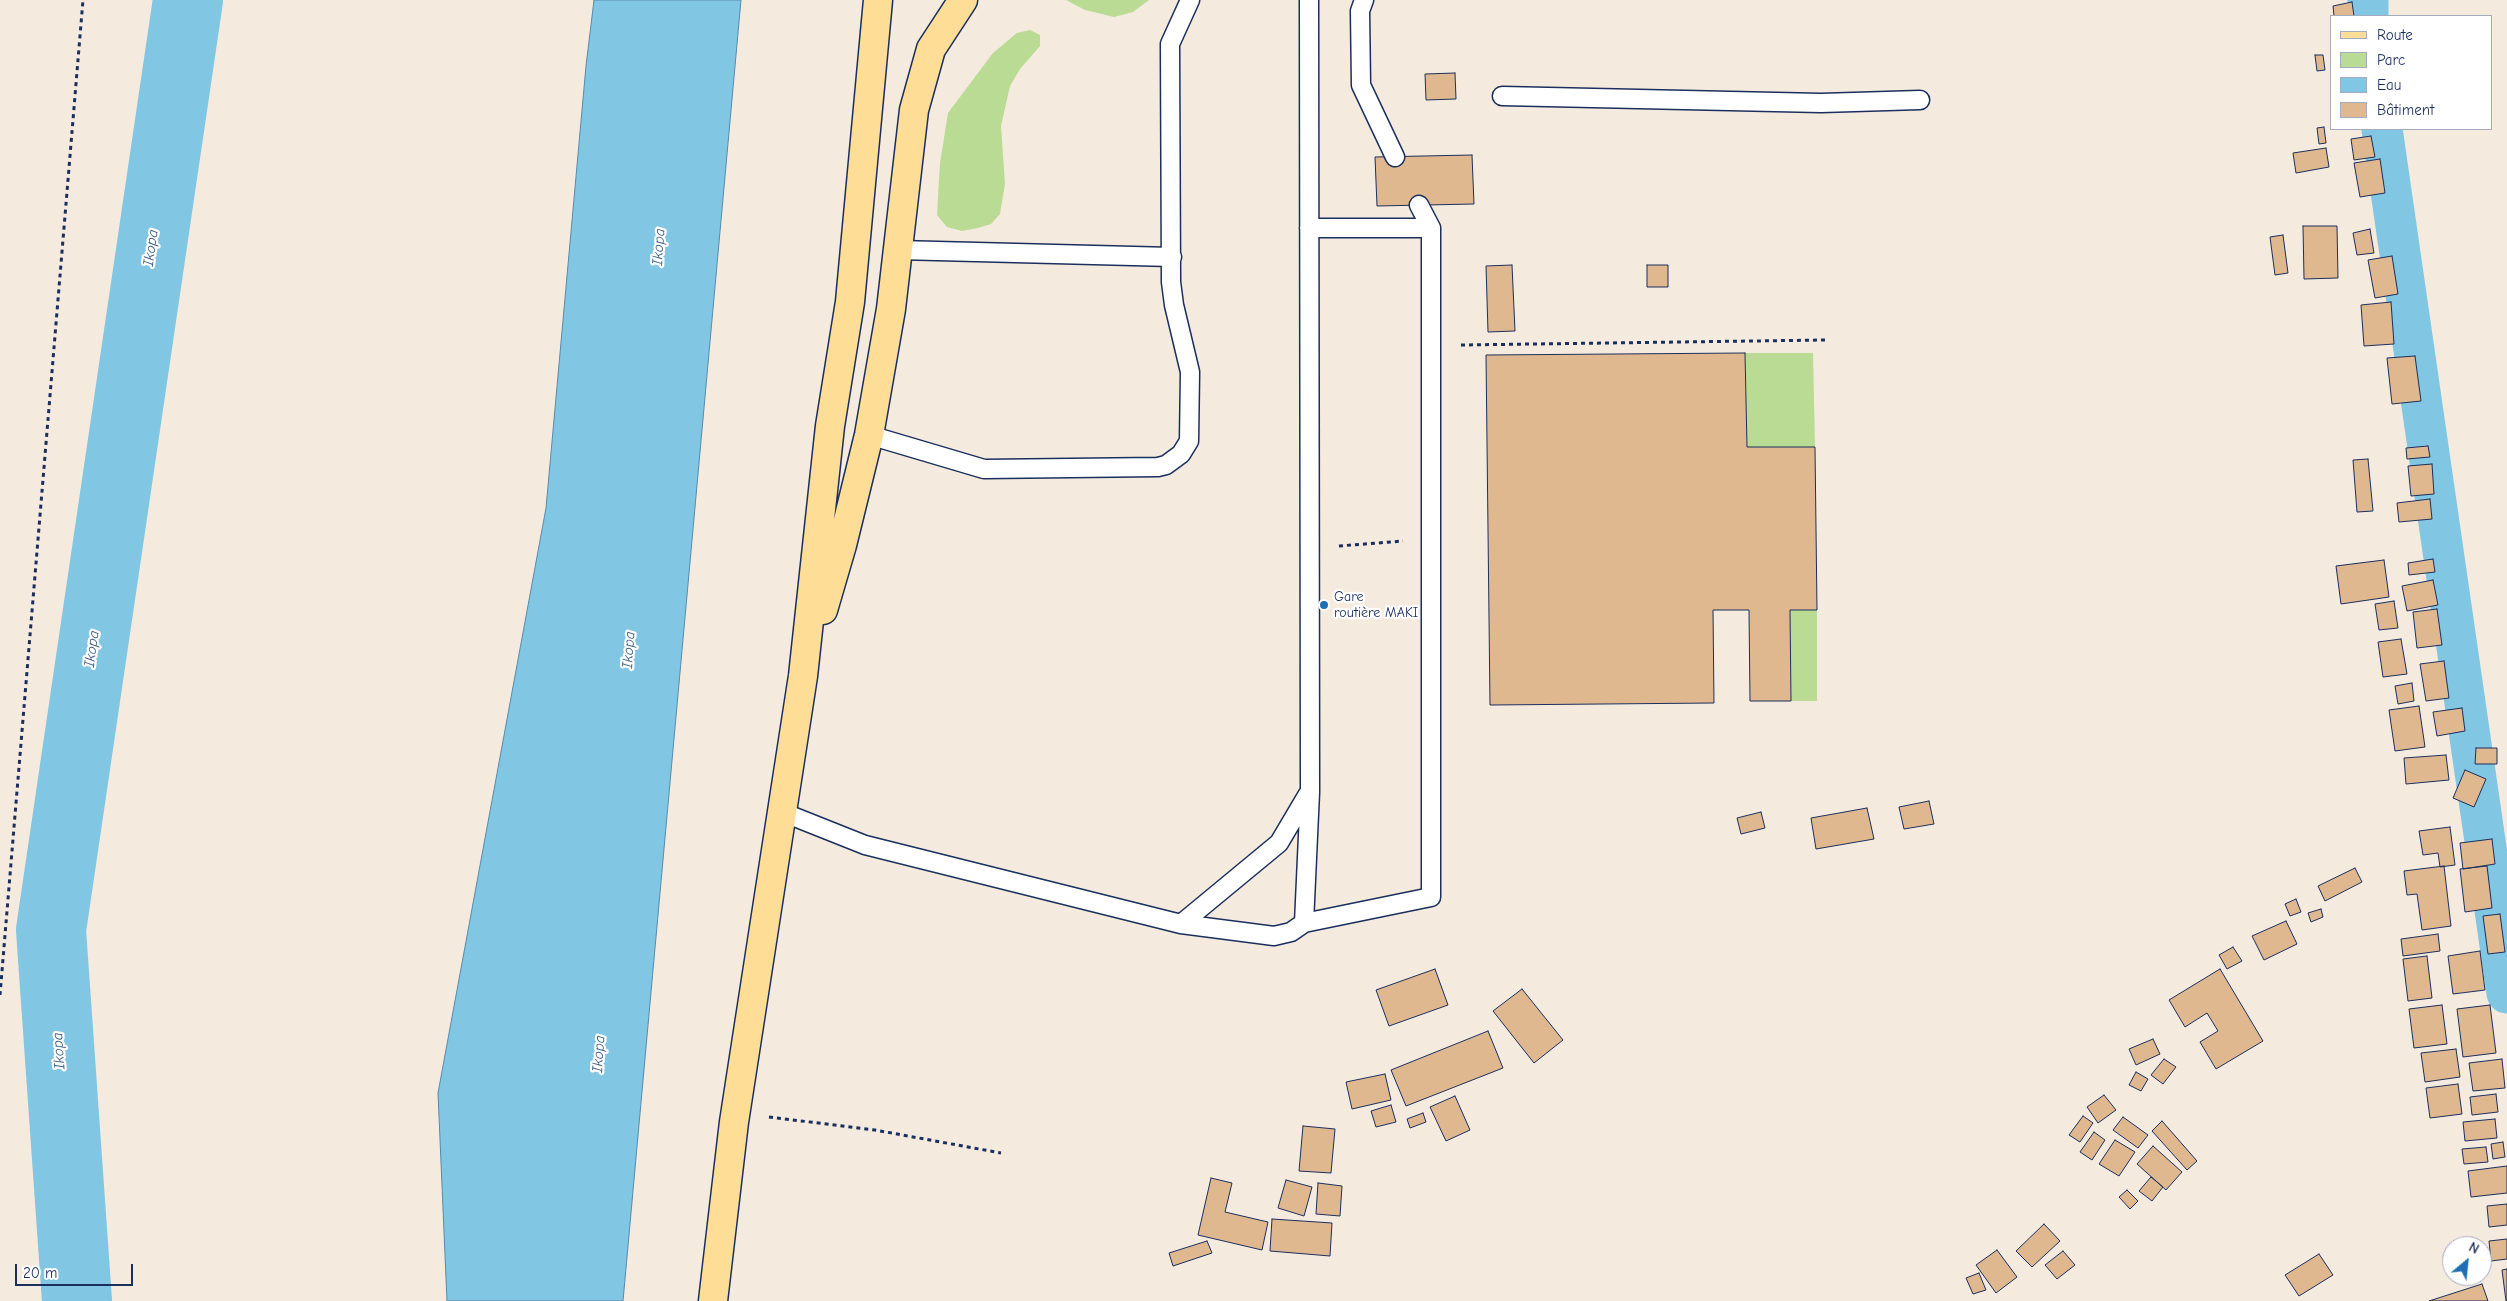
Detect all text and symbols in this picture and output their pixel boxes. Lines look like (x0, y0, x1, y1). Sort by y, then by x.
legend (2330, 15, 2492, 130)
text: Route (2377, 26, 2413, 44)
text: Parc (2377, 51, 2405, 69)
text: Eau (2377, 76, 2401, 94)
text: Bâtiment (2377, 101, 2434, 119)
water label: Ikopa (649, 228, 669, 266)
water label: Ikopa (140, 229, 162, 267)
place label: Gare routière MAKI (1334, 589, 1418, 622)
marker: Gare routière MAKI (1318, 599, 1330, 611)
water label: Ikopa (81, 630, 103, 668)
water label: Ikopa (619, 631, 639, 669)
water label: Ikopa (49, 1032, 69, 1070)
water label: Ikopa (589, 1035, 609, 1073)
north arrow (2442, 1236, 2492, 1286)
text: N (2466, 1239, 2482, 1258)
scale bar (18, 1254, 135, 1286)
text: 20 m (23, 1264, 57, 1282)

